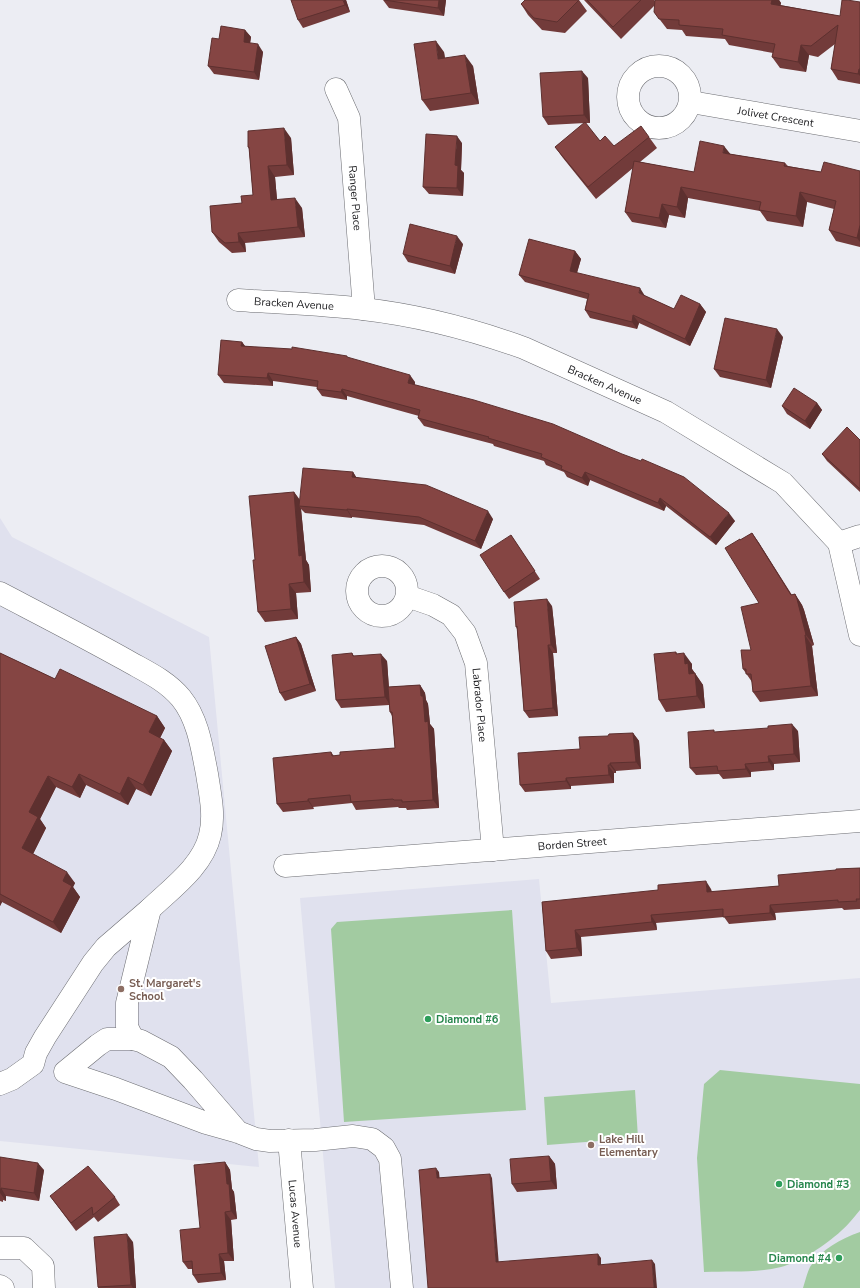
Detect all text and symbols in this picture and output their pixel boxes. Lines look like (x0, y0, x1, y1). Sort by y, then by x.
street label: Jolivet Crescent (735, 103, 815, 131)
street label: Ranger Place (345, 165, 365, 231)
street label: Bracken Avenue (254, 294, 335, 314)
street label: Bracken Avenue (565, 362, 644, 408)
street label: Labrador Place (468, 667, 490, 743)
street label: Borden Street (537, 834, 607, 854)
place label: St. Margaret's School (129, 976, 201, 1004)
marker: St. Margaret's School (116, 984, 126, 994)
place label: Diamond #6 (436, 1012, 499, 1027)
marker: Diamond #6 (423, 1014, 433, 1024)
place label: Lake Hill Elementary (599, 1132, 658, 1160)
marker: Lake Hill Elementary (586, 1140, 596, 1150)
place label: Diamond #3 (787, 1177, 849, 1192)
street label: Lucas Avenue (285, 1179, 305, 1249)
marker: Diamond #3 (774, 1179, 784, 1189)
place label: Diamond #4 (769, 1251, 831, 1266)
marker: Diamond #4 (834, 1253, 844, 1263)

